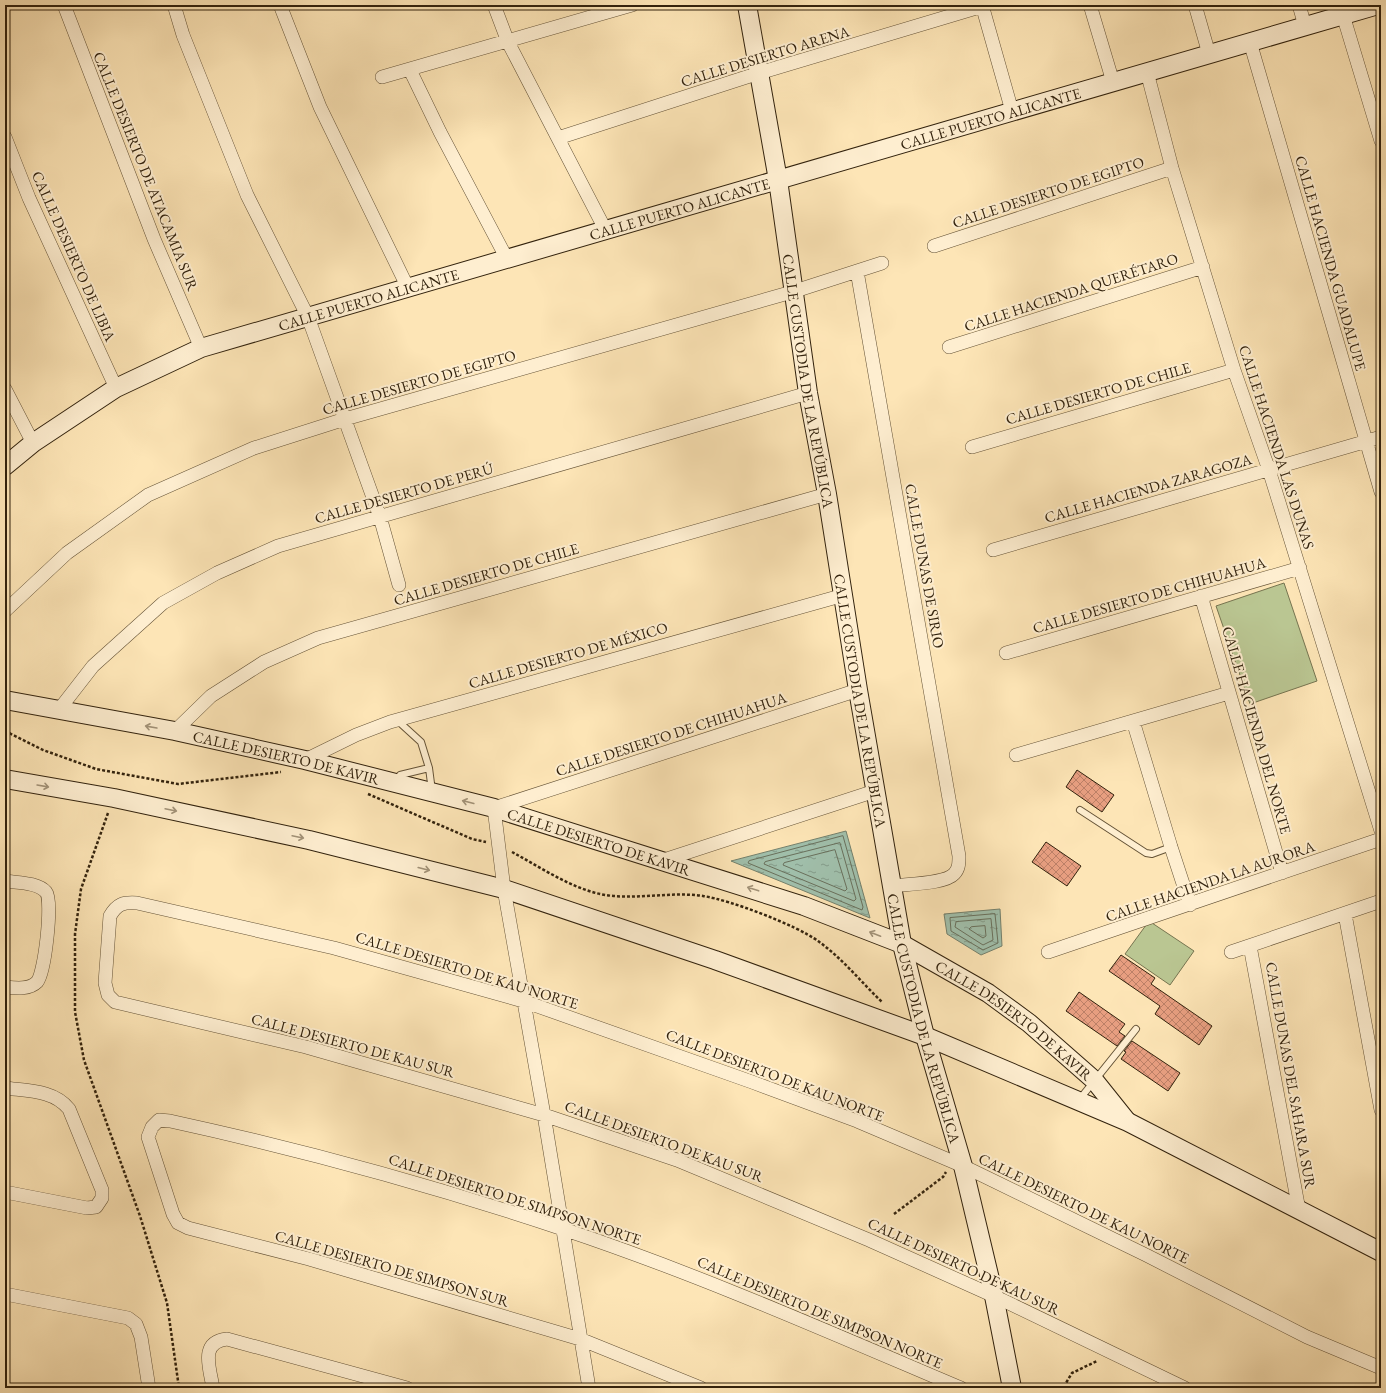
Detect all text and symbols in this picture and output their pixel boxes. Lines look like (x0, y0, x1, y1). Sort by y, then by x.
street label: CALLE DESIERTO ARENA (678, 21, 852, 91)
street label: CALLE DESIERTO DE ATACAMIA SUR (89, 49, 203, 293)
street label: CALLE PUERTO ALICANTE (898, 83, 1083, 153)
street label: CALLE DESIERTO DE EGIPTO (950, 152, 1146, 232)
street label: CALLE HACIENDA GUADALUPE (1291, 153, 1371, 373)
street label: CALLE DESIERTO DE LIBIA (28, 168, 120, 345)
street label: CALLE PUERTO ALICANTE (587, 173, 772, 244)
street label: CALLE HACIENDA QUERÉTARO (962, 248, 1180, 336)
street label: CALLE CUSTODIA DE LA REPÚBLICA (779, 253, 839, 510)
street label: CALLE PUERTO ALICANTE (276, 264, 461, 335)
street label: CALLE HACIENDA LAS DUNAS (1235, 343, 1319, 551)
street label: CALLE DESIERTO DE EGIPTO (320, 345, 518, 419)
street label: CALLE DESIERTO DE CHILE (1003, 357, 1193, 429)
street label: CALLE HACIENDA ZARAGOZA (1042, 449, 1254, 527)
street label: CALLE DESIERTO DE PERÚ (312, 458, 496, 528)
street label: CALLE DUNAS DE SIRIO (901, 482, 949, 650)
street label: CALLE DESIERTO DE CHILE (391, 538, 581, 610)
street label: CALLE DESIERTO DE CHIHUAHUA (1030, 552, 1268, 637)
street label: CALLE CUSTODIA DE LA REPÚBLICA (830, 572, 891, 830)
street label: CALLE DESIERTO DE MÉXICO (466, 617, 670, 693)
street label: CALLE HACIENDA DEL NORTE (1218, 624, 1296, 836)
street label: CALLE DESIERTO DE CHIHUAHUA (553, 687, 789, 780)
one-way arrow (145, 723, 158, 731)
street label: CALLE DESIERTO DE KAVIR (191, 726, 382, 788)
one-way arrow (37, 782, 50, 790)
one-way arrow (462, 797, 475, 805)
street label: CALLE DESIERTO DE KAVIR (505, 803, 693, 879)
one-way arrow (164, 807, 177, 815)
one-way arrow (291, 834, 304, 842)
street label: CALLE HACIENDA LA AURORA (1103, 836, 1318, 926)
one-way arrow (418, 865, 431, 873)
one-way arrow (747, 885, 760, 892)
street label: CALLE CUSTODIA DE LA REPÚBLICA (884, 892, 965, 1146)
street label: CALLE DESIERTO DE KAU NORTE (353, 927, 581, 1013)
one-way arrow (870, 929, 882, 937)
street label: CALLE DESIERTO DE KAVIR (932, 956, 1097, 1084)
street label: CALLE DUNAS DEL SAHARA SUR (1262, 960, 1320, 1190)
street label: CALLE DESIERTO DE KAU SUR (249, 1009, 457, 1081)
street label: CALLE DESIERTO DE KAU NORTE (663, 1025, 887, 1126)
street label: CALLE DESIERTO DE KAU SUR (562, 1096, 766, 1186)
street label: CALLE DESIERTO DE SIMPSON NORTE (386, 1149, 644, 1249)
street label: CALLE DESIERTO DE KAU NORTE (975, 1149, 1193, 1268)
street label: CALLE DESIERTO DE KAU SUR (865, 1213, 1063, 1319)
street label: CALLE DESIERTO DE SIMPSON SUR (273, 1225, 511, 1311)
street label: CALLE DESIERTO DE SIMPSON NORTE (694, 1252, 946, 1373)

